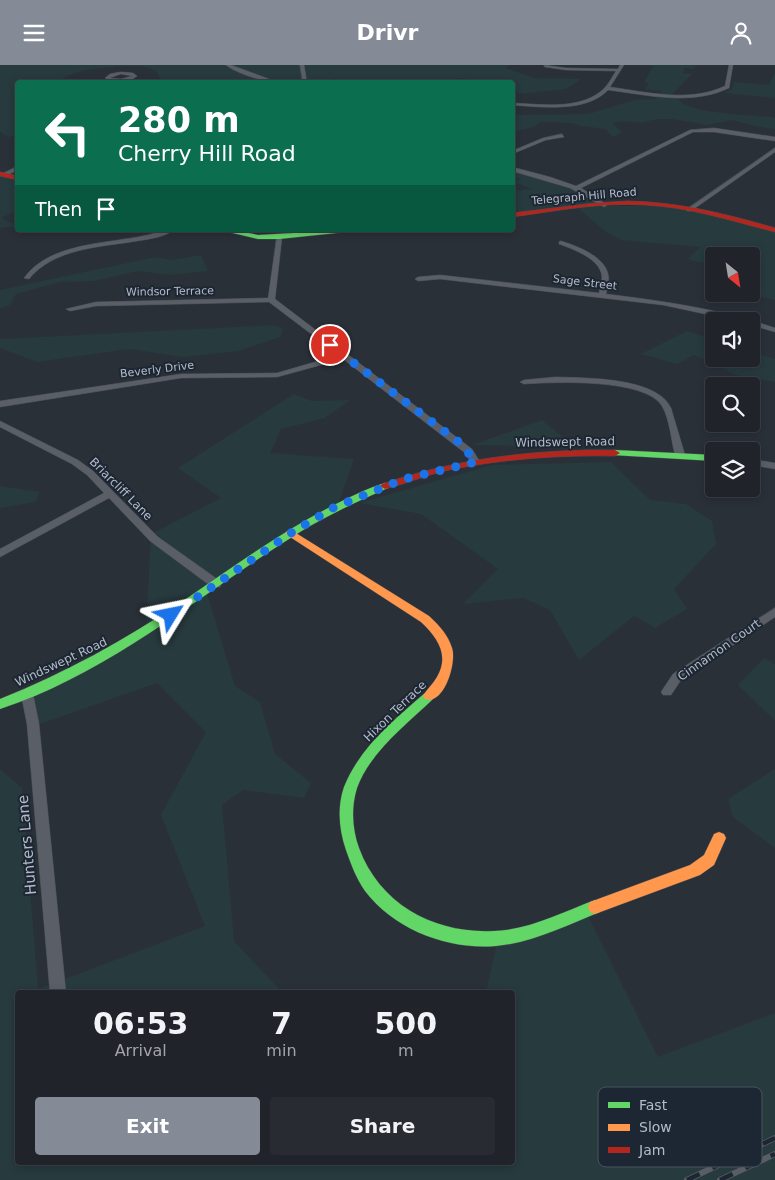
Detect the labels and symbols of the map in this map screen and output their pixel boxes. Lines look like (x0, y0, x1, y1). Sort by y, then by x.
street label: Telegraph Hill Road (530, 185, 637, 208)
north arrow (705, 247, 760, 303)
street label: Sage Street (552, 272, 618, 293)
street label: Windsor Terrace (126, 284, 214, 299)
pin (309, 324, 351, 366)
street label: Beverly Drive (119, 358, 195, 380)
street label: Windswept Road (515, 434, 615, 450)
street label: Briarcliff Lane (87, 455, 155, 523)
position arrow (144, 588, 196, 640)
street label: Cinnamon Court (675, 616, 763, 684)
street label: Windswept Road (13, 635, 109, 689)
street label: Hixon Terrace (361, 678, 429, 744)
street label: Hunters Lane (14, 794, 40, 896)
legend (598, 1087, 762, 1167)
text: Fast (639, 1097, 668, 1113)
text: Slow (639, 1119, 672, 1135)
text: Jam (638, 1142, 665, 1158)

